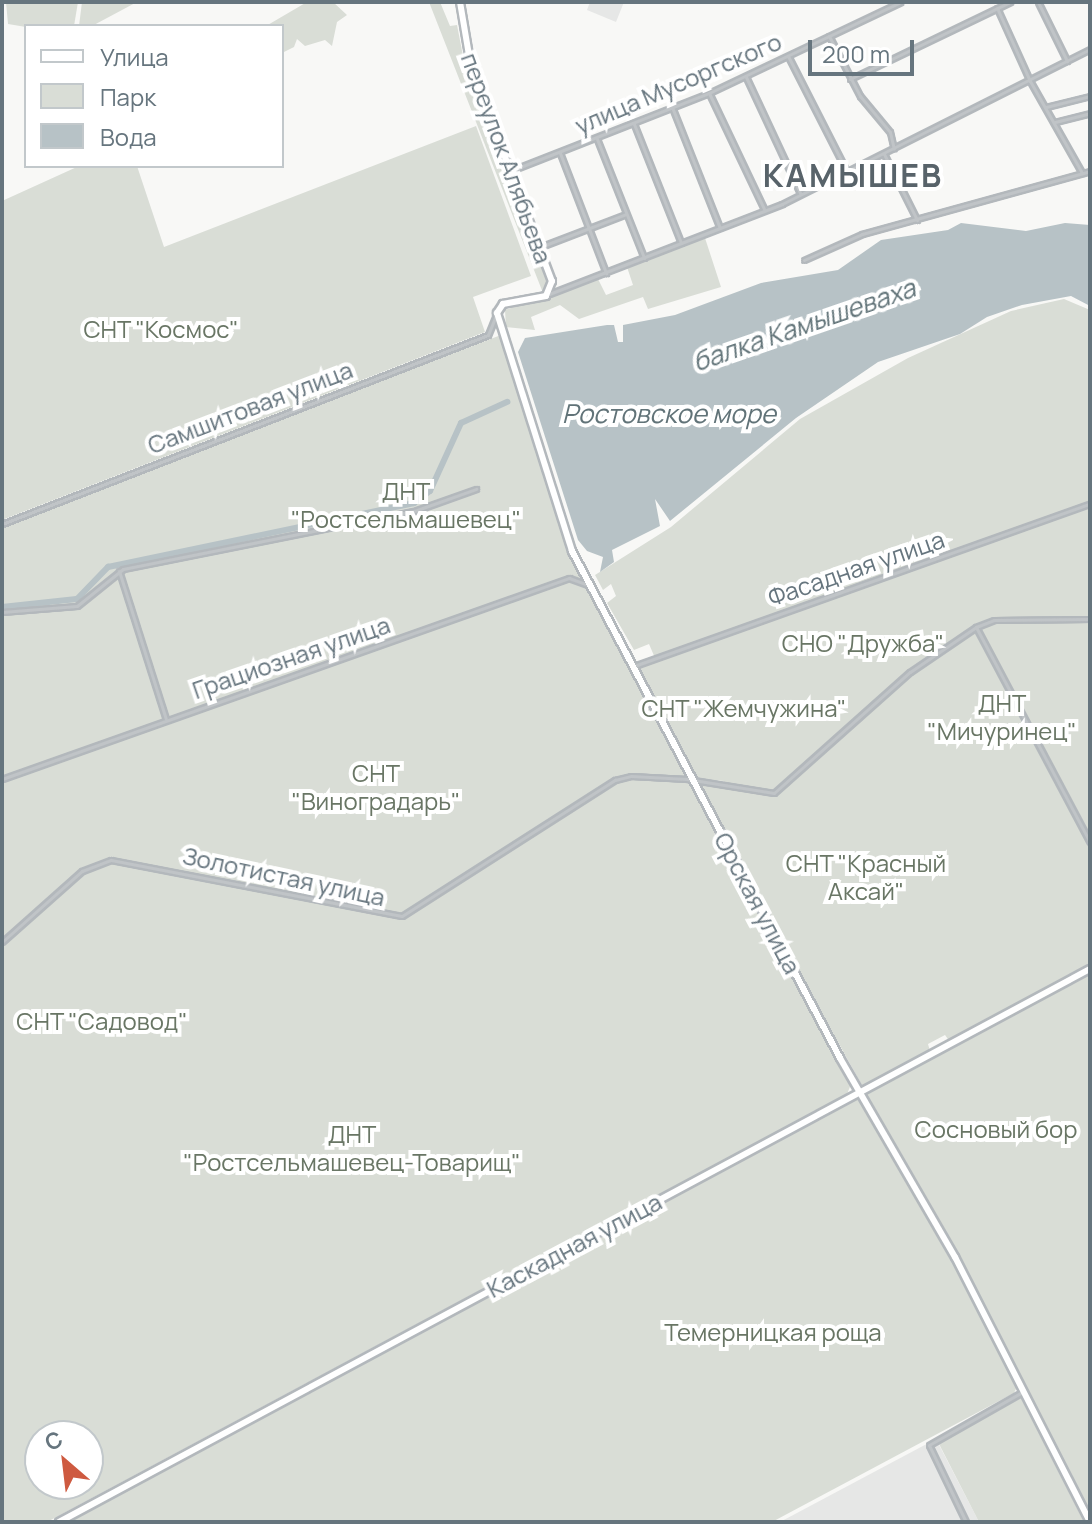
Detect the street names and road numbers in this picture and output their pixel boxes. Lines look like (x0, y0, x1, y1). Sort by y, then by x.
street label: улица Мусоргского (570, 26, 786, 140)
street label: переулок Алябьева (456, 49, 558, 267)
street label: Самшитовая улица (143, 355, 357, 459)
street label: Фасадная улица (764, 524, 948, 612)
street label: Грациозная улица (188, 610, 394, 704)
street label: Орская улица (709, 827, 807, 979)
street label: Золотистая улица (180, 841, 388, 911)
street label: Каскадная улица (482, 1187, 666, 1303)

